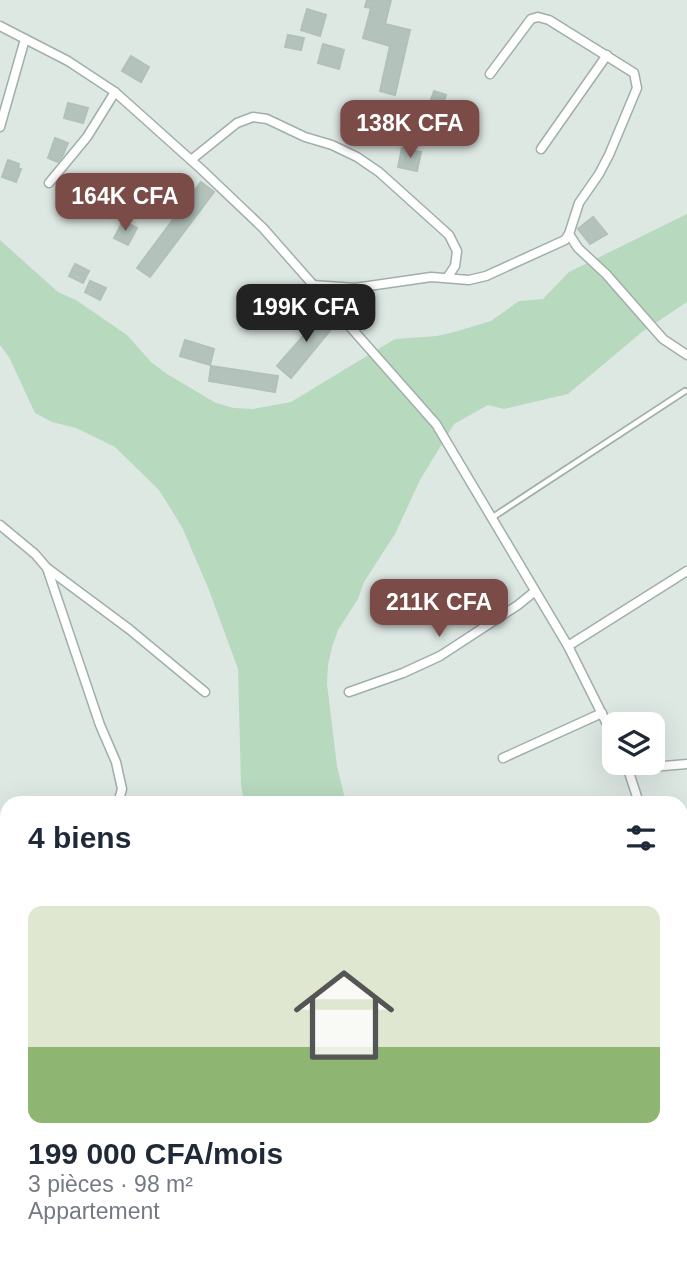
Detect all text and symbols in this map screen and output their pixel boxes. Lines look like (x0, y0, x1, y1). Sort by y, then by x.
pin: 138K CFA (338, 100, 482, 160)
text: 138K CFA (356, 110, 464, 136)
pin: 164K CFA (53, 174, 197, 233)
text: 164K CFA (71, 183, 179, 209)
pin: 199K CFA (234, 284, 378, 344)
text: 199K CFA (252, 294, 360, 320)
pin: 211K CFA (367, 580, 511, 639)
text: 211K CFA (386, 589, 492, 615)
map controls (602, 712, 665, 775)
button: layers (602, 712, 665, 775)
icon: filters (622, 819, 660, 857)
text: 4 biens (28, 821, 131, 854)
icon: home (281, 952, 407, 1078)
text: 199 000 CFA/mois (28, 1137, 283, 1170)
text: 3 pièces · 98 m² (28, 1171, 193, 1197)
text: Appartement (28, 1198, 160, 1224)

